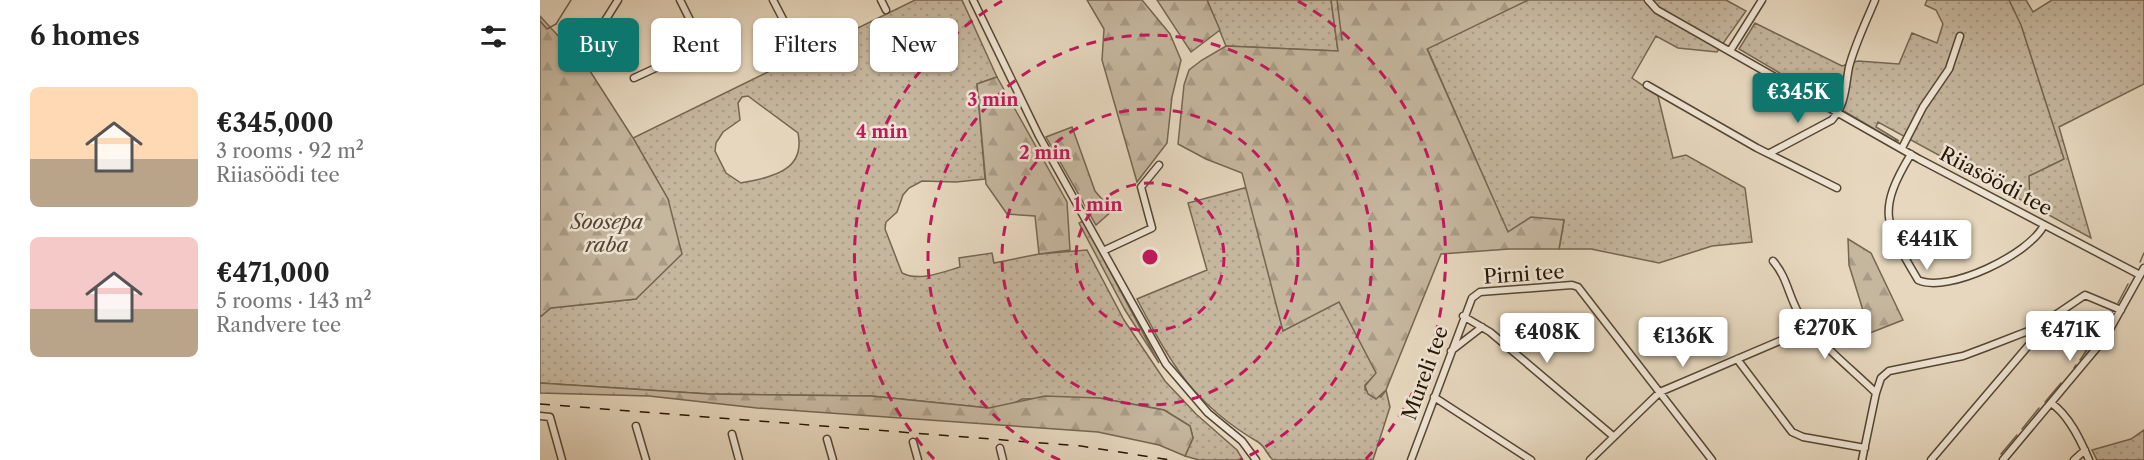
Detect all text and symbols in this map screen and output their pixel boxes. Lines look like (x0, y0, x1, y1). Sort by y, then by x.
chip: Buy (558, 18, 639, 72)
chip: Rent (651, 18, 741, 72)
chip: Filters (753, 18, 858, 72)
chip: New (870, 18, 958, 72)
text: 6 homes (30, 20, 140, 52)
icon: filters (477, 20, 510, 53)
pin: €345K (1756, 73, 1840, 124)
text: €345K (1767, 80, 1829, 104)
text: 3 min (967, 89, 1019, 111)
text: €345,000 (216, 107, 334, 139)
icon: home (78, 111, 150, 183)
text: 4 min (856, 121, 909, 143)
text: 3 rooms · 92 m² (216, 139, 364, 163)
street label: Riiasöödi tee (1936, 141, 2056, 221)
text: 2 min (1019, 142, 1072, 164)
text: Riiasöödi tee (216, 163, 340, 187)
text: 1 min (1073, 194, 1123, 216)
park label: Soosepa raba (570, 210, 643, 257)
pin: €441K (1885, 220, 1969, 271)
text: €441K (1896, 227, 1958, 251)
centre of rings (1140, 247, 1160, 267)
text: €471,000 (216, 257, 330, 289)
street label: Pirni tee (1483, 259, 1565, 289)
icon: home (78, 261, 150, 333)
text: 5 rooms · 143 m² (216, 289, 372, 313)
pin: €270K (1783, 309, 1867, 360)
pin: €471K (2028, 311, 2112, 362)
text: Randvere tee (216, 313, 341, 337)
pin: €408K (1505, 313, 1589, 364)
text: €270K (1793, 316, 1857, 340)
pin: €136K (1641, 317, 1725, 368)
text: €471K (2040, 318, 2100, 342)
text: €408K (1514, 320, 1580, 344)
street label: Mureli tee (1397, 323, 1453, 423)
text: €136K (1653, 324, 1713, 348)

